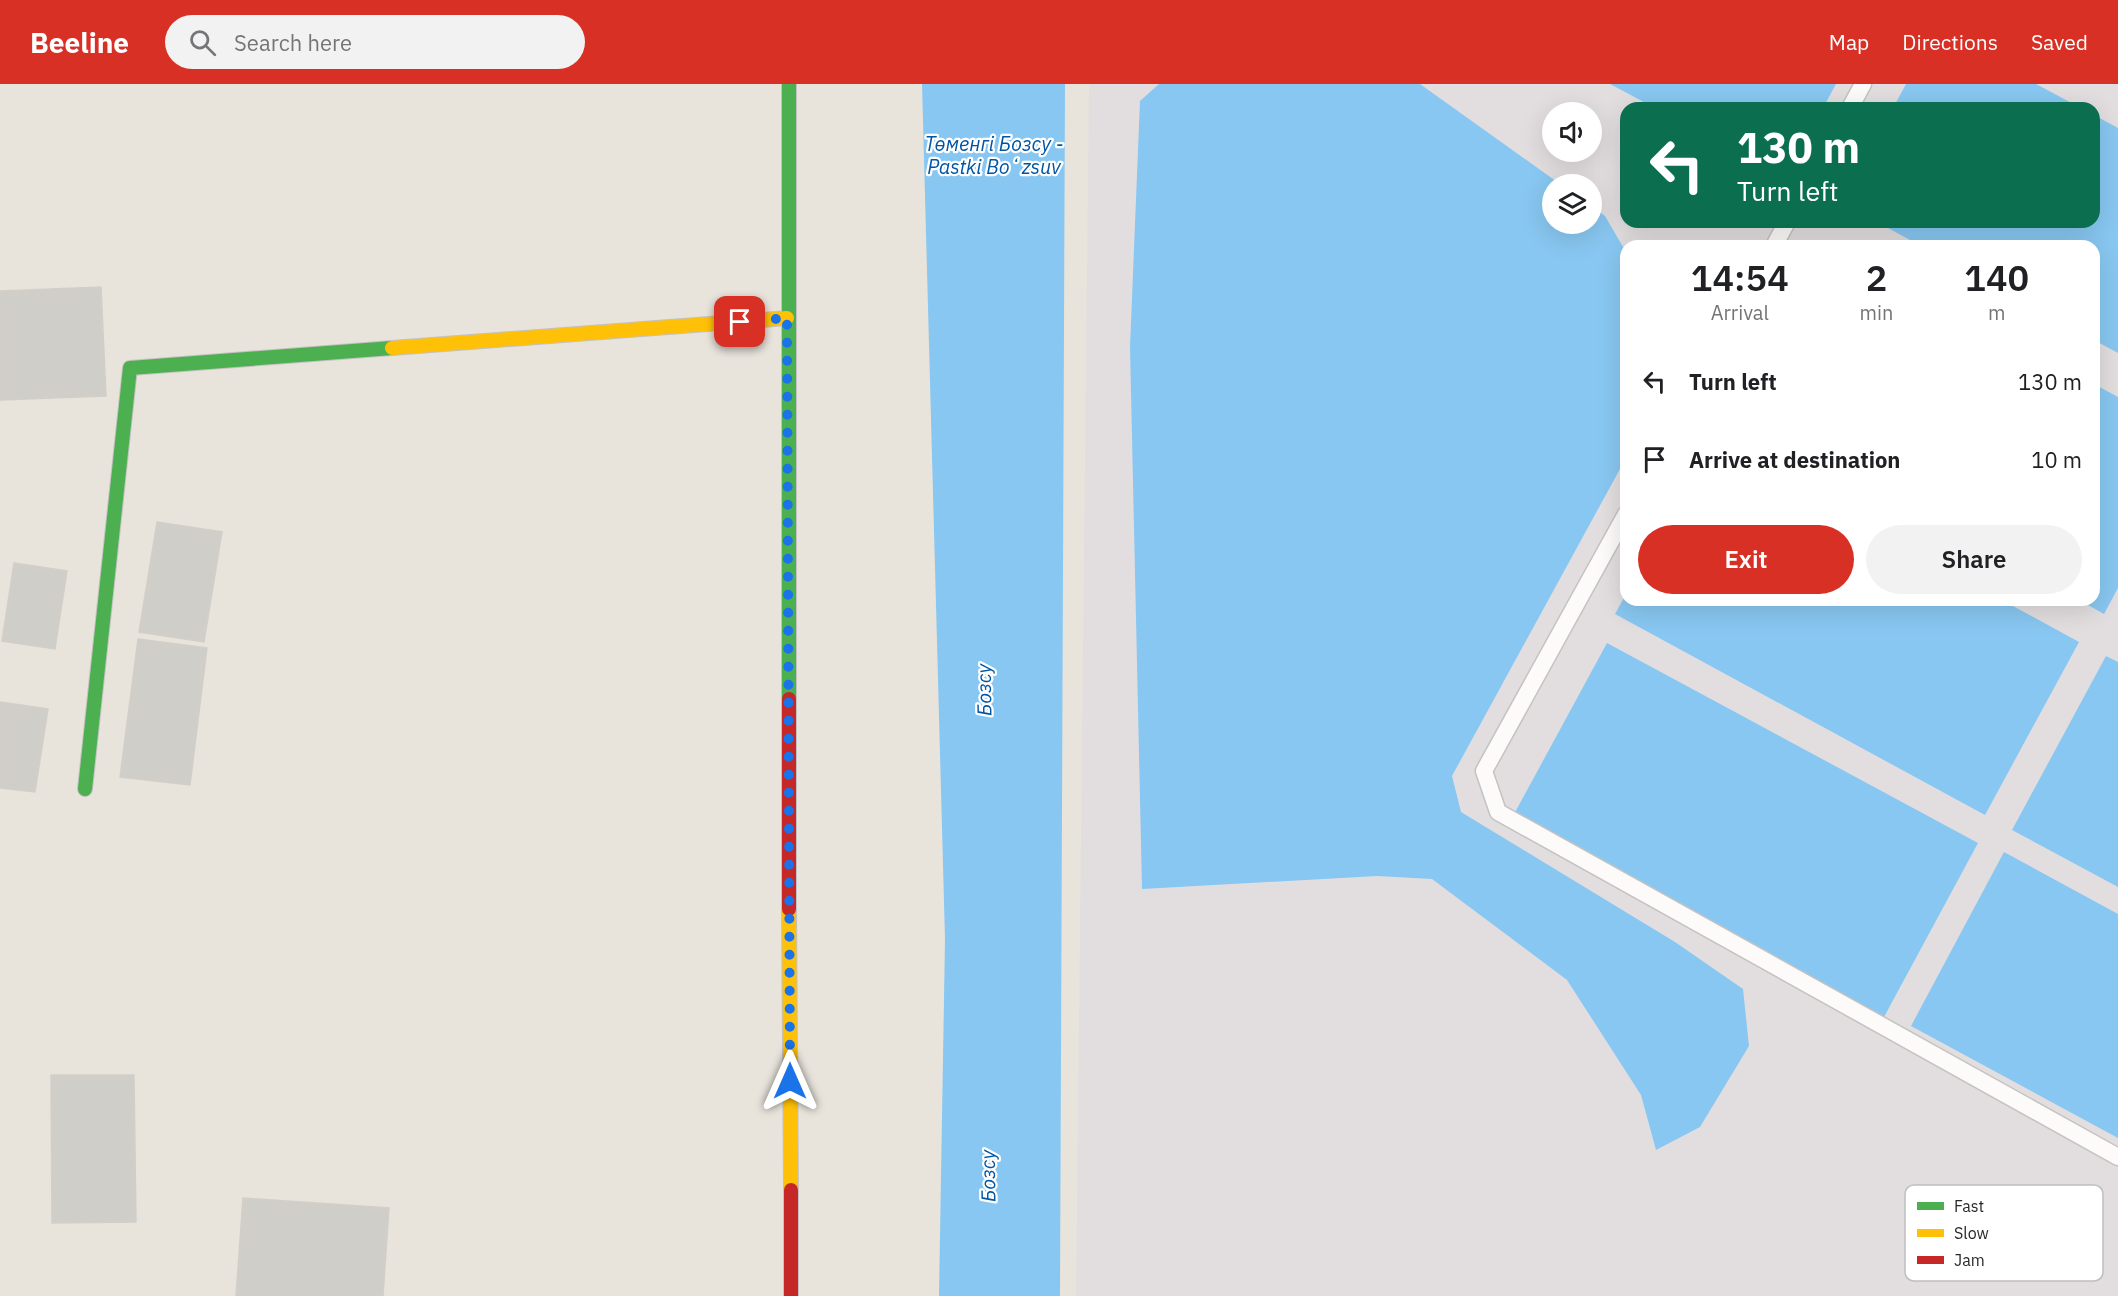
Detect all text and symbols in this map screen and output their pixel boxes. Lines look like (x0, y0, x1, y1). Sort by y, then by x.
search box (165, 15, 585, 69)
text: Beeline (30, 24, 129, 61)
icon: search (186, 26, 219, 59)
text: Search here (234, 28, 352, 57)
text: Map (1829, 28, 1869, 56)
text: Directions (1902, 28, 1998, 56)
text: Saved (2031, 28, 2088, 56)
map controls (1542, 102, 1602, 234)
button: sound (1542, 102, 1602, 162)
text: 130 m (1737, 120, 1860, 175)
icon: left (1638, 126, 1716, 204)
water label: Төменгі Бозсу - Pastki Boʻzsuv (925, 130, 1063, 180)
text: Turn left (1737, 173, 1838, 208)
button: layers (1542, 174, 1602, 234)
text: 14:54 (1691, 254, 1789, 301)
text: 2 (1866, 254, 1887, 301)
text: 140 (1964, 254, 2029, 301)
pin (714, 296, 765, 347)
text: Arrival (1711, 299, 1769, 326)
text: min (1860, 299, 1893, 326)
text: m (1988, 299, 2005, 326)
icon: arrive (723, 305, 756, 338)
icon: left (1638, 365, 1671, 398)
text: Turn left (1689, 367, 1777, 396)
text: 130 m (2018, 367, 2082, 396)
icon: arrive (1638, 443, 1671, 476)
text: Arrive at destination (1689, 445, 1900, 474)
text: 10 m (2031, 445, 2082, 474)
button: Exit (1638, 525, 1854, 594)
button: Share (1866, 525, 2082, 594)
water label: Бозсу (970, 662, 997, 716)
position arrow (758, 1049, 822, 1113)
water label: Бозсу (974, 1148, 1001, 1202)
legend (1905, 1185, 2103, 1281)
text: Fast (1954, 1196, 1984, 1216)
text: Slow (1954, 1223, 1989, 1243)
text: Jam (1954, 1250, 1985, 1270)

